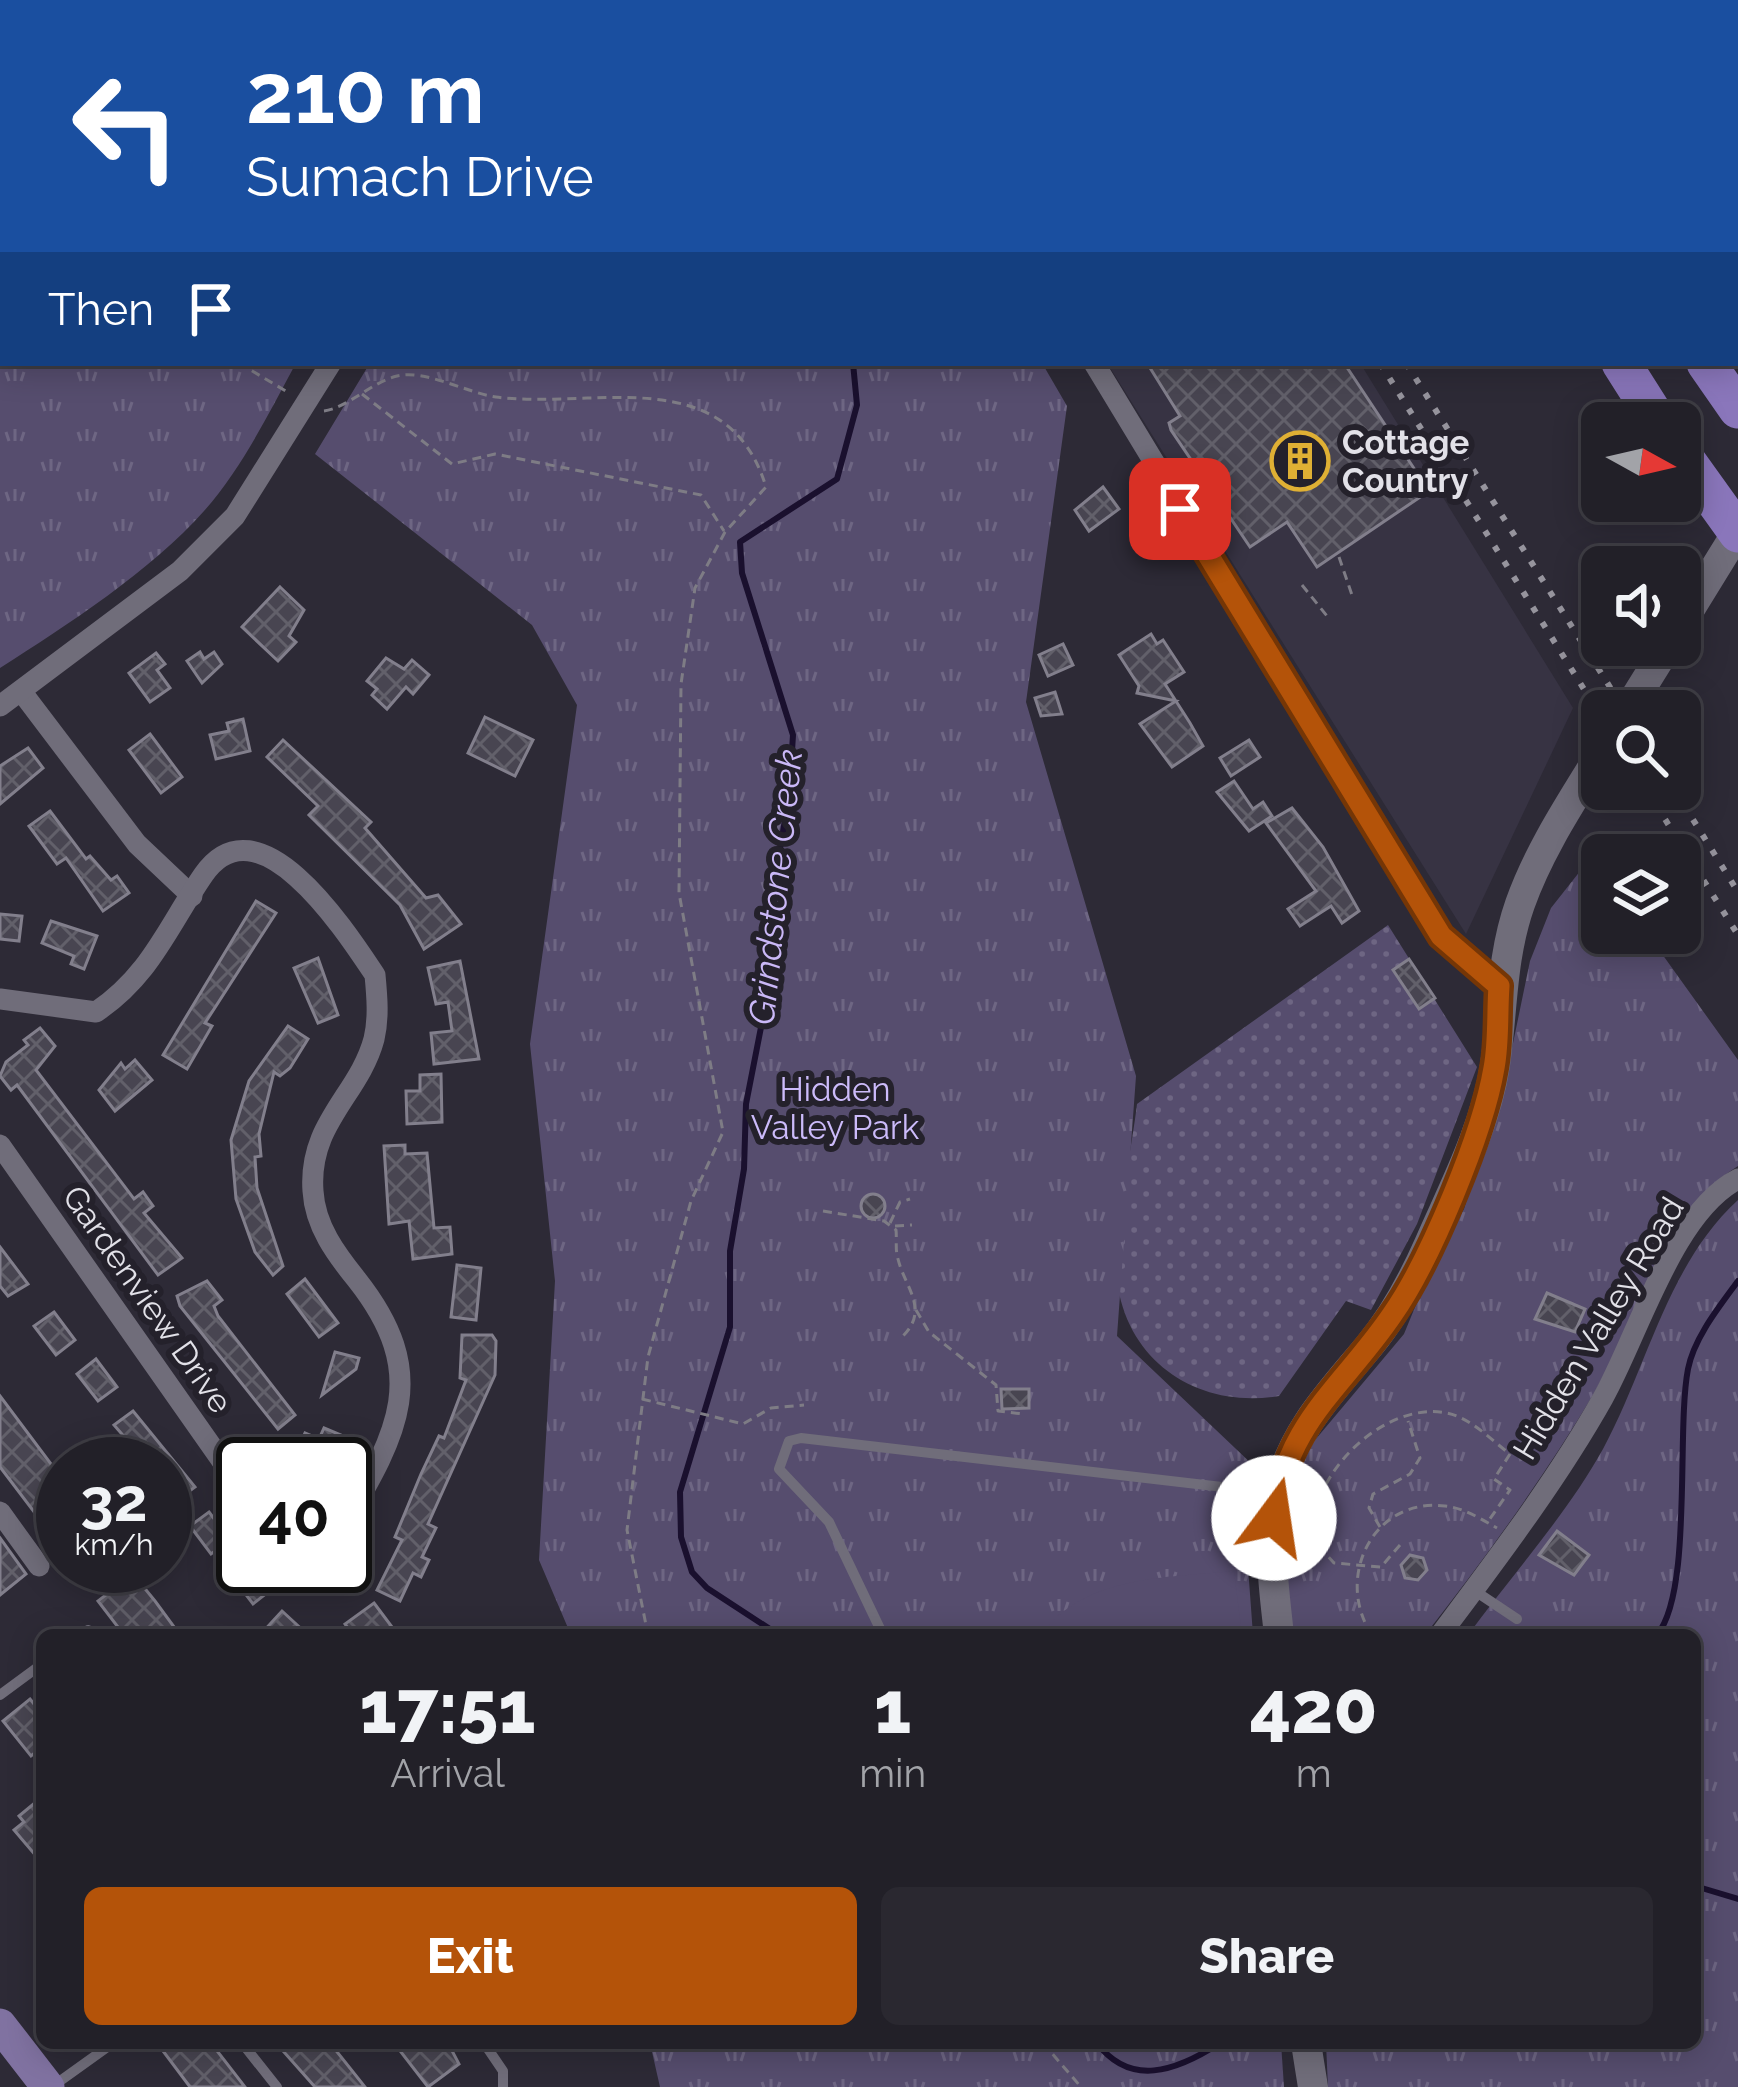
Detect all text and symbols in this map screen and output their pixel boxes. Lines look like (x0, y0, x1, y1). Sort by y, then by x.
text: 210 m (246, 44, 485, 143)
icon: left (48, 48, 204, 204)
text: Sumach Drive (246, 145, 594, 209)
icon: arrive (178, 276, 244, 342)
text: Then (48, 283, 154, 336)
north arrow (1581, 402, 1701, 522)
map controls (1581, 402, 1701, 954)
place label: Cottage Country (1342, 423, 1469, 500)
building icon: Cottage Country (1269, 430, 1331, 492)
pin (1129, 458, 1231, 560)
icon: arrive (1147, 476, 1213, 542)
button: sound (1581, 546, 1701, 666)
button: search (1581, 690, 1701, 810)
water label: Grindstone Creek (740, 747, 810, 1027)
button: layers (1581, 834, 1701, 954)
park label: Hidden Valley Park (751, 1070, 920, 1147)
street label: Gardenview Drive (55, 1178, 240, 1420)
street label: Hidden Valley Road (1505, 1190, 1692, 1466)
speed limit sign: 40 (216, 1437, 372, 1593)
position arrow (1211, 1455, 1337, 1581)
text: 32 (80, 1465, 148, 1535)
text: km/h (74, 1527, 154, 1562)
text: 17:51 (360, 1665, 536, 1750)
text: 1 (874, 1665, 911, 1750)
text: 420 (1250, 1665, 1377, 1750)
text: Arrival (390, 1750, 505, 1796)
text: min (859, 1750, 926, 1796)
text: m (1296, 1750, 1332, 1796)
button: Exit (84, 1887, 857, 2025)
button: Share (881, 1887, 1653, 2025)

